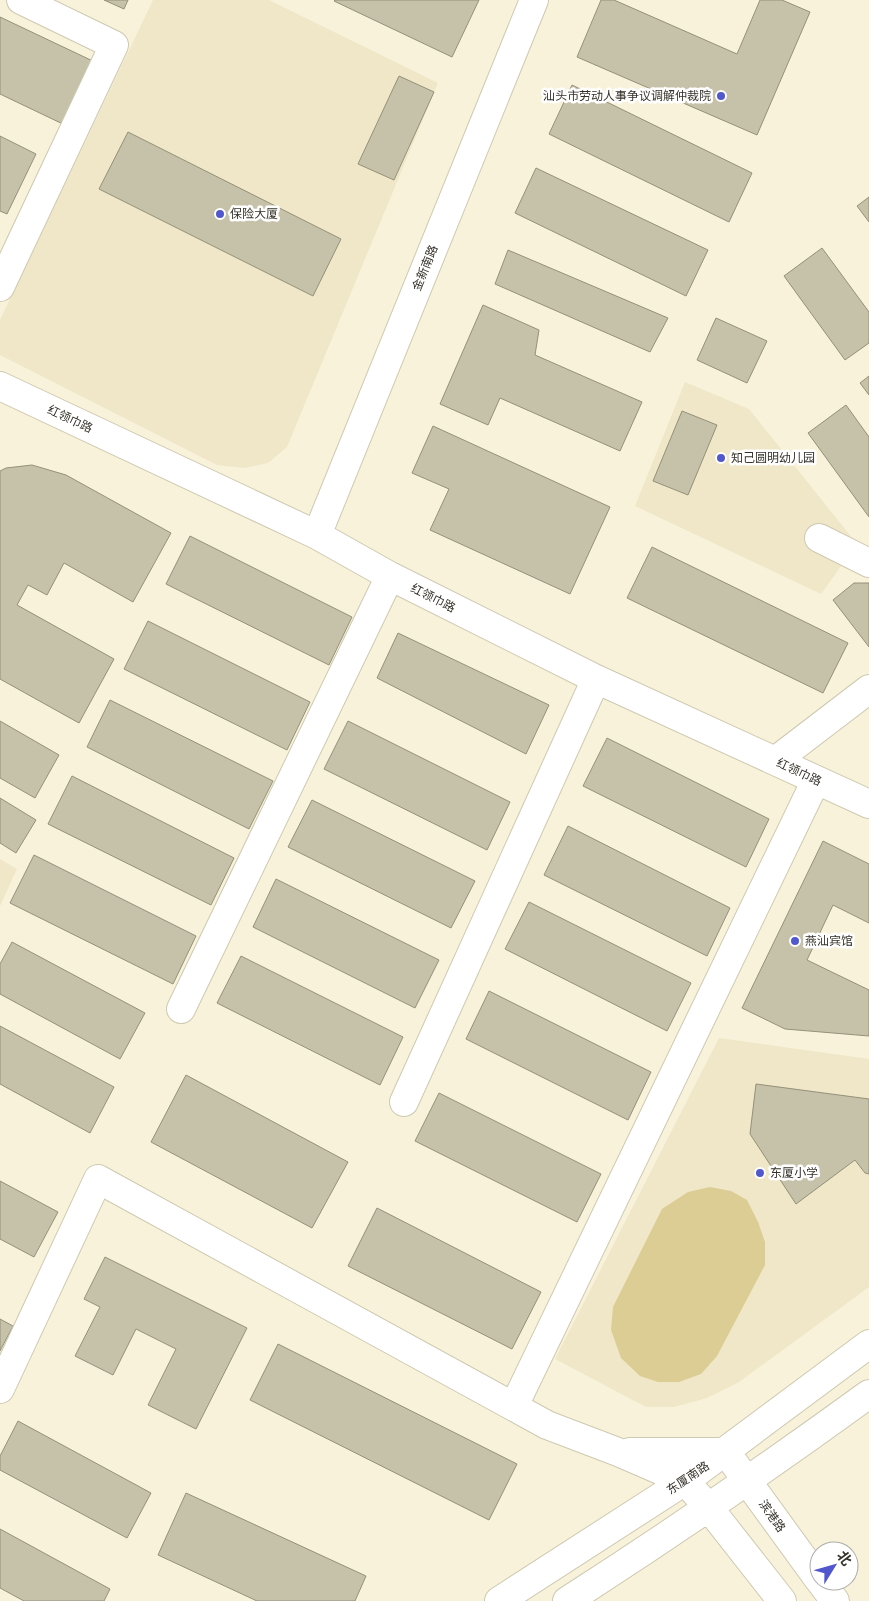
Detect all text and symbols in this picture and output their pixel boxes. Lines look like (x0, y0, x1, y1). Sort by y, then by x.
place label: 汕头市劳动人事争议调解仲裁院 (543, 89, 711, 103)
marker: 汕头市劳动人事争议调解仲裁院 (715, 90, 727, 102)
place label: 保险大厦 (230, 207, 278, 221)
marker: 保险大厦 (214, 208, 226, 220)
street label: 金新南路 (410, 243, 440, 293)
street label: 红领巾路 (45, 403, 95, 435)
place label: 知己圆明幼儿园 (731, 451, 815, 465)
marker: 知己圆明幼儿园 (715, 452, 727, 464)
street label: 红领巾路 (408, 581, 458, 615)
street label: 红领巾路 (774, 756, 824, 788)
place label: 燕汕宾馆 (805, 934, 853, 948)
marker: 燕汕宾馆 (789, 935, 801, 947)
place label: 东厦小学 (770, 1166, 818, 1180)
marker: 东厦小学 (754, 1167, 766, 1179)
street label: 东厦南路 (664, 1459, 712, 1497)
street label: 滨港路 (756, 1497, 788, 1535)
north arrow (809, 1541, 859, 1591)
text: 北 (834, 1548, 855, 1569)

